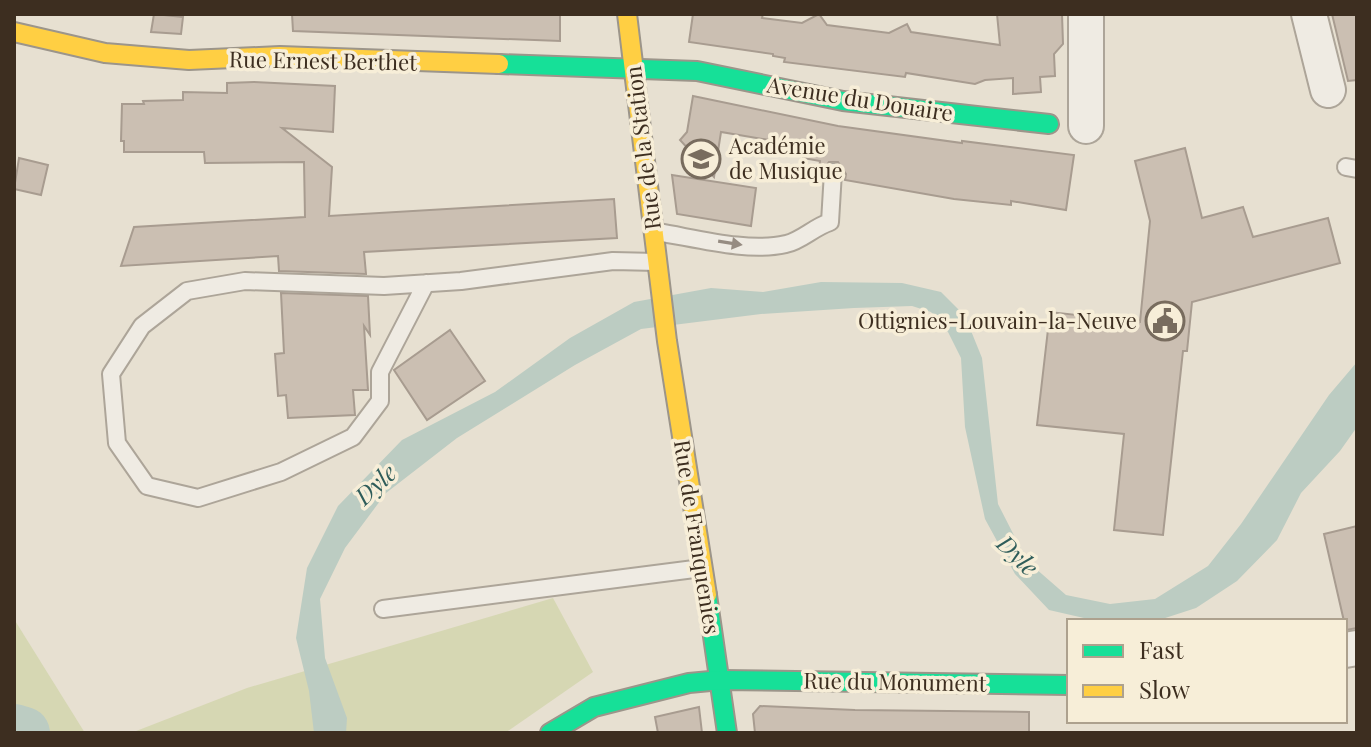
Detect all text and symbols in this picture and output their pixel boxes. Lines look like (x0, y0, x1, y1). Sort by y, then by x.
street label: Rue Ernest Berthet (229, 43, 419, 77)
street label: Rue de la Station (617, 64, 667, 232)
street label: Avenue du Douaire (764, 68, 955, 128)
place label: Académie de Musique (728, 130, 843, 185)
school or university icon: Académie de Musique (680, 138, 722, 180)
one-way arrow (718, 237, 743, 250)
public building icon: Ottignies-Louvain-la-Neuve (1144, 300, 1186, 342)
place label: Ottignies-Louvain-la-Neuve (858, 305, 1137, 335)
street label: Rue de Franquenies (668, 438, 728, 636)
water label: Dyle (346, 456, 402, 512)
water label: Dyle (990, 526, 1046, 582)
legend (1067, 619, 1347, 723)
text: Fast (1139, 633, 1184, 665)
street label: Rue du Monument (803, 664, 988, 698)
text: Slow (1139, 673, 1191, 705)

